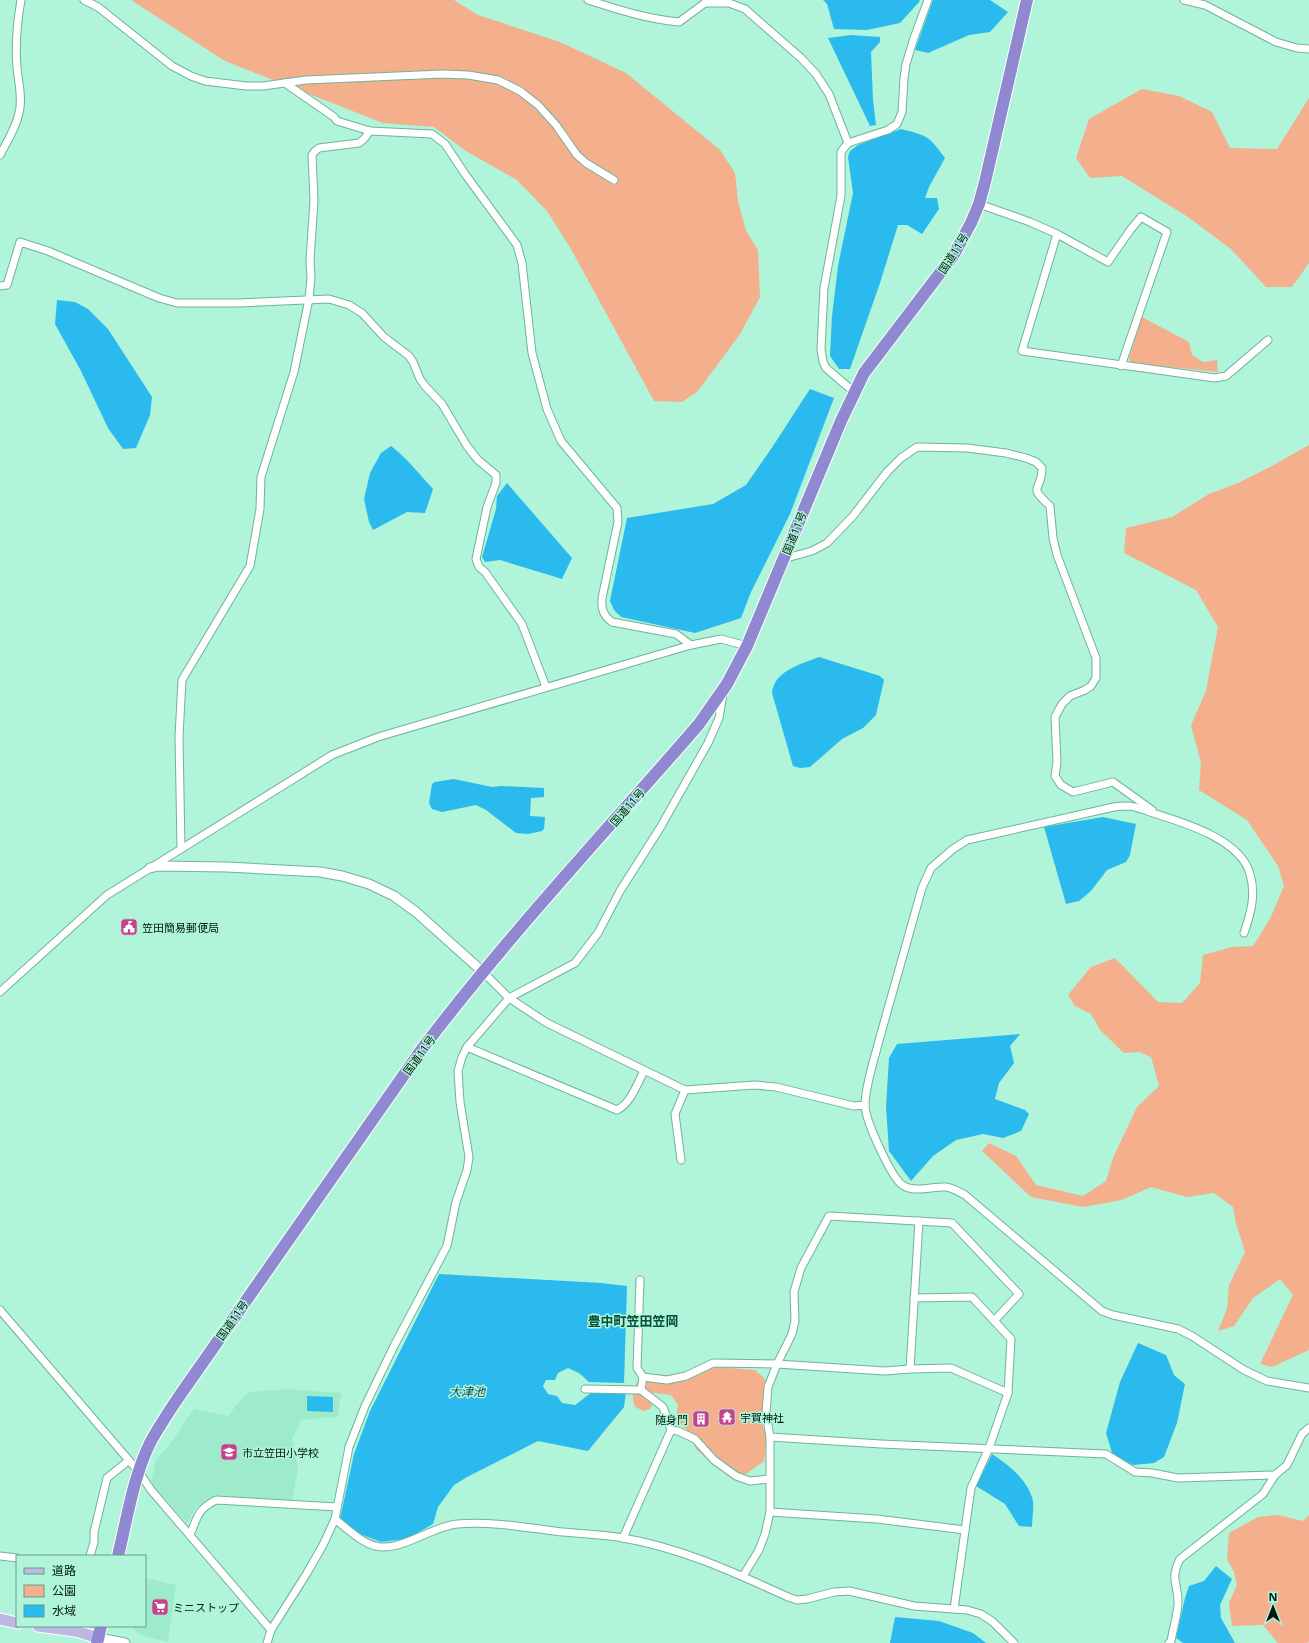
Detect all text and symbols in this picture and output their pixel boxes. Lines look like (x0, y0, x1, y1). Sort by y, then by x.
street label: 国道11号 (935, 230, 971, 276)
street label: 国道11号 (779, 509, 809, 557)
street label: 国道11号 (606, 785, 648, 829)
public building icon: 笠田簡易郵便局 (119, 917, 139, 937)
place label: 笠田簡易郵便局 (142, 920, 219, 935)
street label: 国道11号 (400, 1032, 438, 1078)
street label: 国道11号 (213, 1297, 251, 1343)
district label: 豊中町笠田笠岡 (587, 1312, 679, 1330)
water label: 大津池 (449, 1383, 486, 1400)
temple icon: 宇賀神社 (717, 1407, 737, 1427)
building icon: 随身門 (691, 1409, 711, 1429)
place label: 宇賀神社 (740, 1410, 784, 1425)
place label: 随身門 (655, 1412, 688, 1427)
school or university icon: 市立笠田小学校 (219, 1442, 239, 1462)
place label: 市立笠田小学校 (242, 1445, 319, 1460)
legend (16, 1555, 146, 1627)
text: 道路 (52, 1562, 76, 1579)
text: 公園 (52, 1582, 76, 1599)
north arrow (1253, 1587, 1293, 1627)
text: N (1269, 1589, 1277, 1604)
supermarket icon: ミニストップ (150, 1597, 170, 1617)
place label: ミニストップ (173, 1600, 239, 1615)
text: 水域 (52, 1602, 76, 1619)

